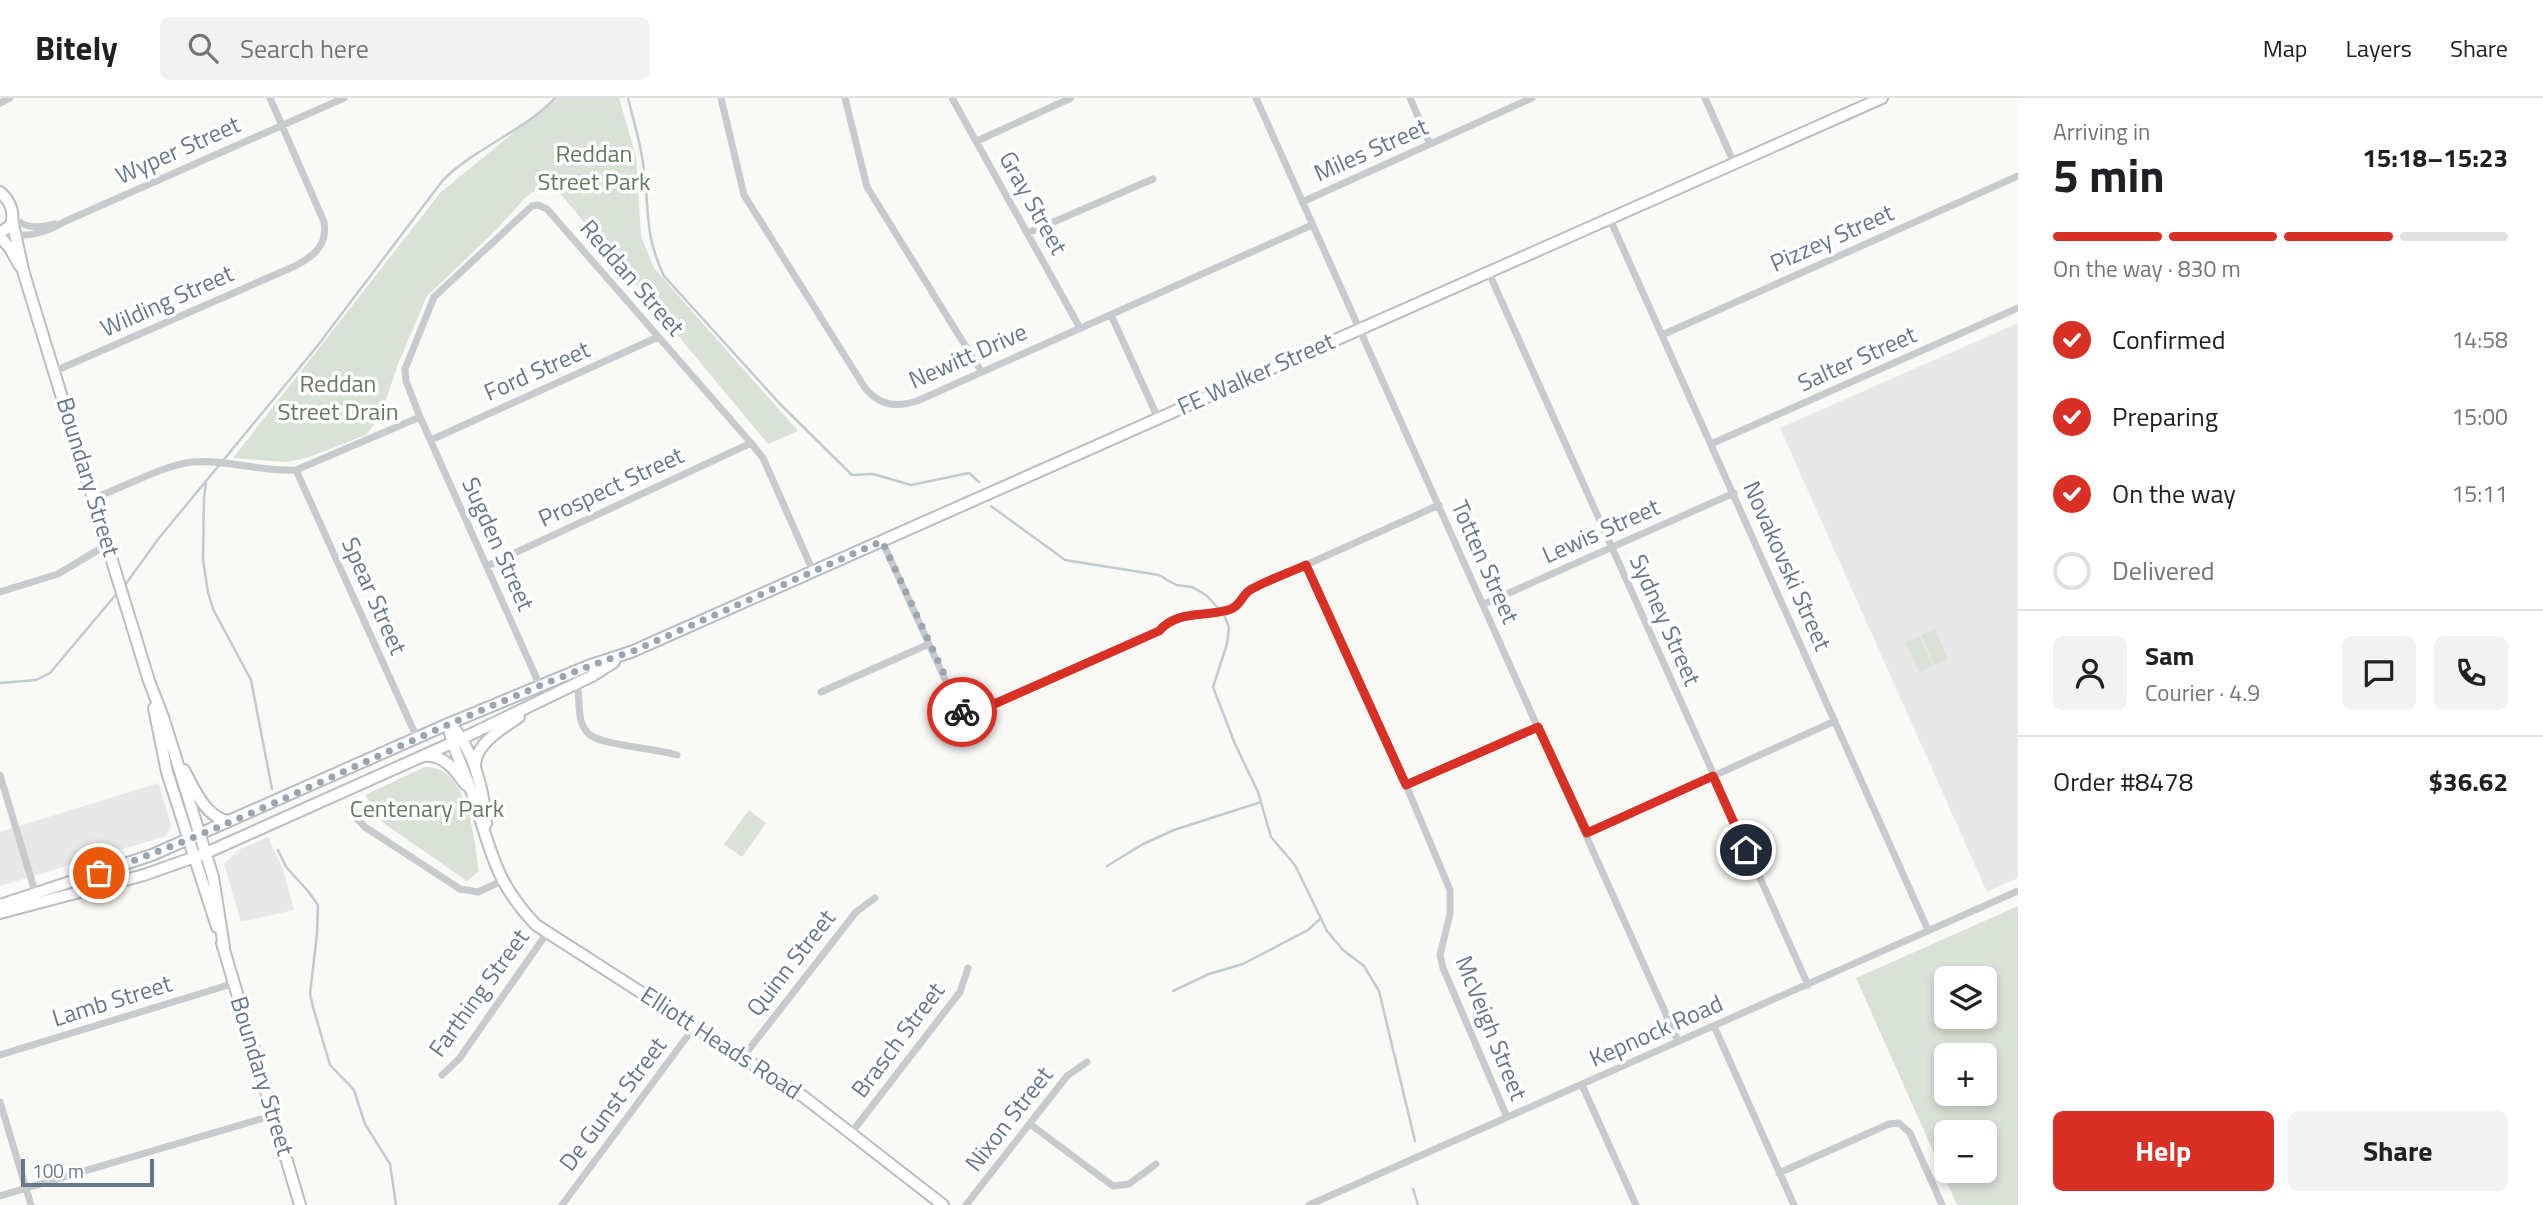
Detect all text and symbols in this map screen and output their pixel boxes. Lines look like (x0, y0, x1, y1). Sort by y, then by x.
search box (160, 17, 650, 80)
text: Bitely (35, 23, 118, 73)
icon: search (184, 29, 222, 67)
text: Search here (240, 29, 369, 68)
text: Map (2263, 30, 2308, 66)
text: Layers (2346, 30, 2412, 66)
text: Share (2450, 30, 2508, 66)
street label: Wyper Street (109, 105, 246, 193)
street label: Miles Street (1308, 108, 1434, 190)
text: Arriving in (2053, 114, 2150, 149)
park label: Reddan Street Park (537, 135, 651, 199)
text: 15:18–15:23 (2362, 138, 2508, 177)
text: 5 min (2053, 140, 2165, 210)
street label: Gray Street (991, 144, 1077, 261)
street label: Pizzey Street (1764, 194, 1900, 280)
street label: Reddan Street (572, 211, 694, 344)
text: On the way · 830 m (2053, 251, 2241, 286)
street label: Wilding Street (94, 254, 239, 345)
street label: Newitt Drive (903, 313, 1033, 397)
street label: Salter Street (1791, 316, 1922, 400)
text: Confirmed (2112, 320, 2226, 359)
icon: check (2053, 321, 2091, 359)
street label: FE Walker Street (1171, 322, 1340, 424)
text: 14:58 (2451, 322, 2508, 357)
street label: Ford Street (478, 330, 596, 409)
park label: Reddan Street Drain (277, 365, 399, 429)
street label: Boundary Street (48, 393, 130, 561)
text: Preparing (2112, 397, 2218, 436)
icon: check (2053, 398, 2091, 436)
text: 15:00 (2451, 399, 2508, 434)
street label: Prospect Street (532, 436, 690, 536)
street label: Sugden Street (453, 471, 545, 617)
text: On the way (2112, 474, 2236, 513)
street label: Novakovski Street (1734, 475, 1842, 657)
icon: check (2053, 475, 2091, 513)
text: 15:11 (2451, 476, 2508, 511)
street label: Lewis Street (1536, 488, 1666, 572)
street label: Totten Street (1443, 494, 1529, 630)
street label: Spear Street (333, 531, 417, 661)
street label: Sydney Street (1621, 548, 1711, 692)
text: Delivered (2112, 551, 2215, 590)
button: person (2053, 636, 2127, 710)
text: Sam (2145, 636, 2194, 675)
button: chat (2342, 636, 2416, 710)
button: phone (2434, 636, 2508, 710)
text: Courier · 4.9 (2145, 675, 2260, 710)
courier (927, 677, 997, 747)
icon: bike (943, 693, 981, 731)
text: Order #8478 (2053, 762, 2193, 801)
text: $36.62 (2429, 762, 2508, 801)
park label: Centenary Park (350, 790, 505, 826)
pin (1716, 820, 1776, 880)
icon: home (1727, 831, 1765, 869)
pin (69, 843, 129, 903)
icon: bag (80, 854, 118, 892)
street label: Quinn Street (737, 901, 844, 1023)
street label: Farthing Street (419, 920, 537, 1064)
street label: McVeigh Street (1447, 950, 1538, 1106)
street label: Lamb Street (47, 965, 176, 1035)
map controls (1934, 966, 1997, 1183)
button: layers (1934, 966, 1997, 1029)
street label: Brasch Street (842, 973, 953, 1105)
street label: Elliott Heads Road (634, 977, 809, 1108)
street label: Kepnock Road (1583, 985, 1728, 1076)
street label: Boundary Street (222, 992, 304, 1160)
street label: De Gunst Street (550, 1028, 675, 1178)
button: + (1934, 1043, 1997, 1106)
street label: Nixon Street (956, 1058, 1061, 1179)
button: Help (2053, 1111, 2274, 1191)
button: Share (2288, 1111, 2508, 1191)
button: − (1934, 1120, 1997, 1183)
scale bar (21, 1156, 154, 1188)
text: 100 m (32, 1156, 84, 1185)

